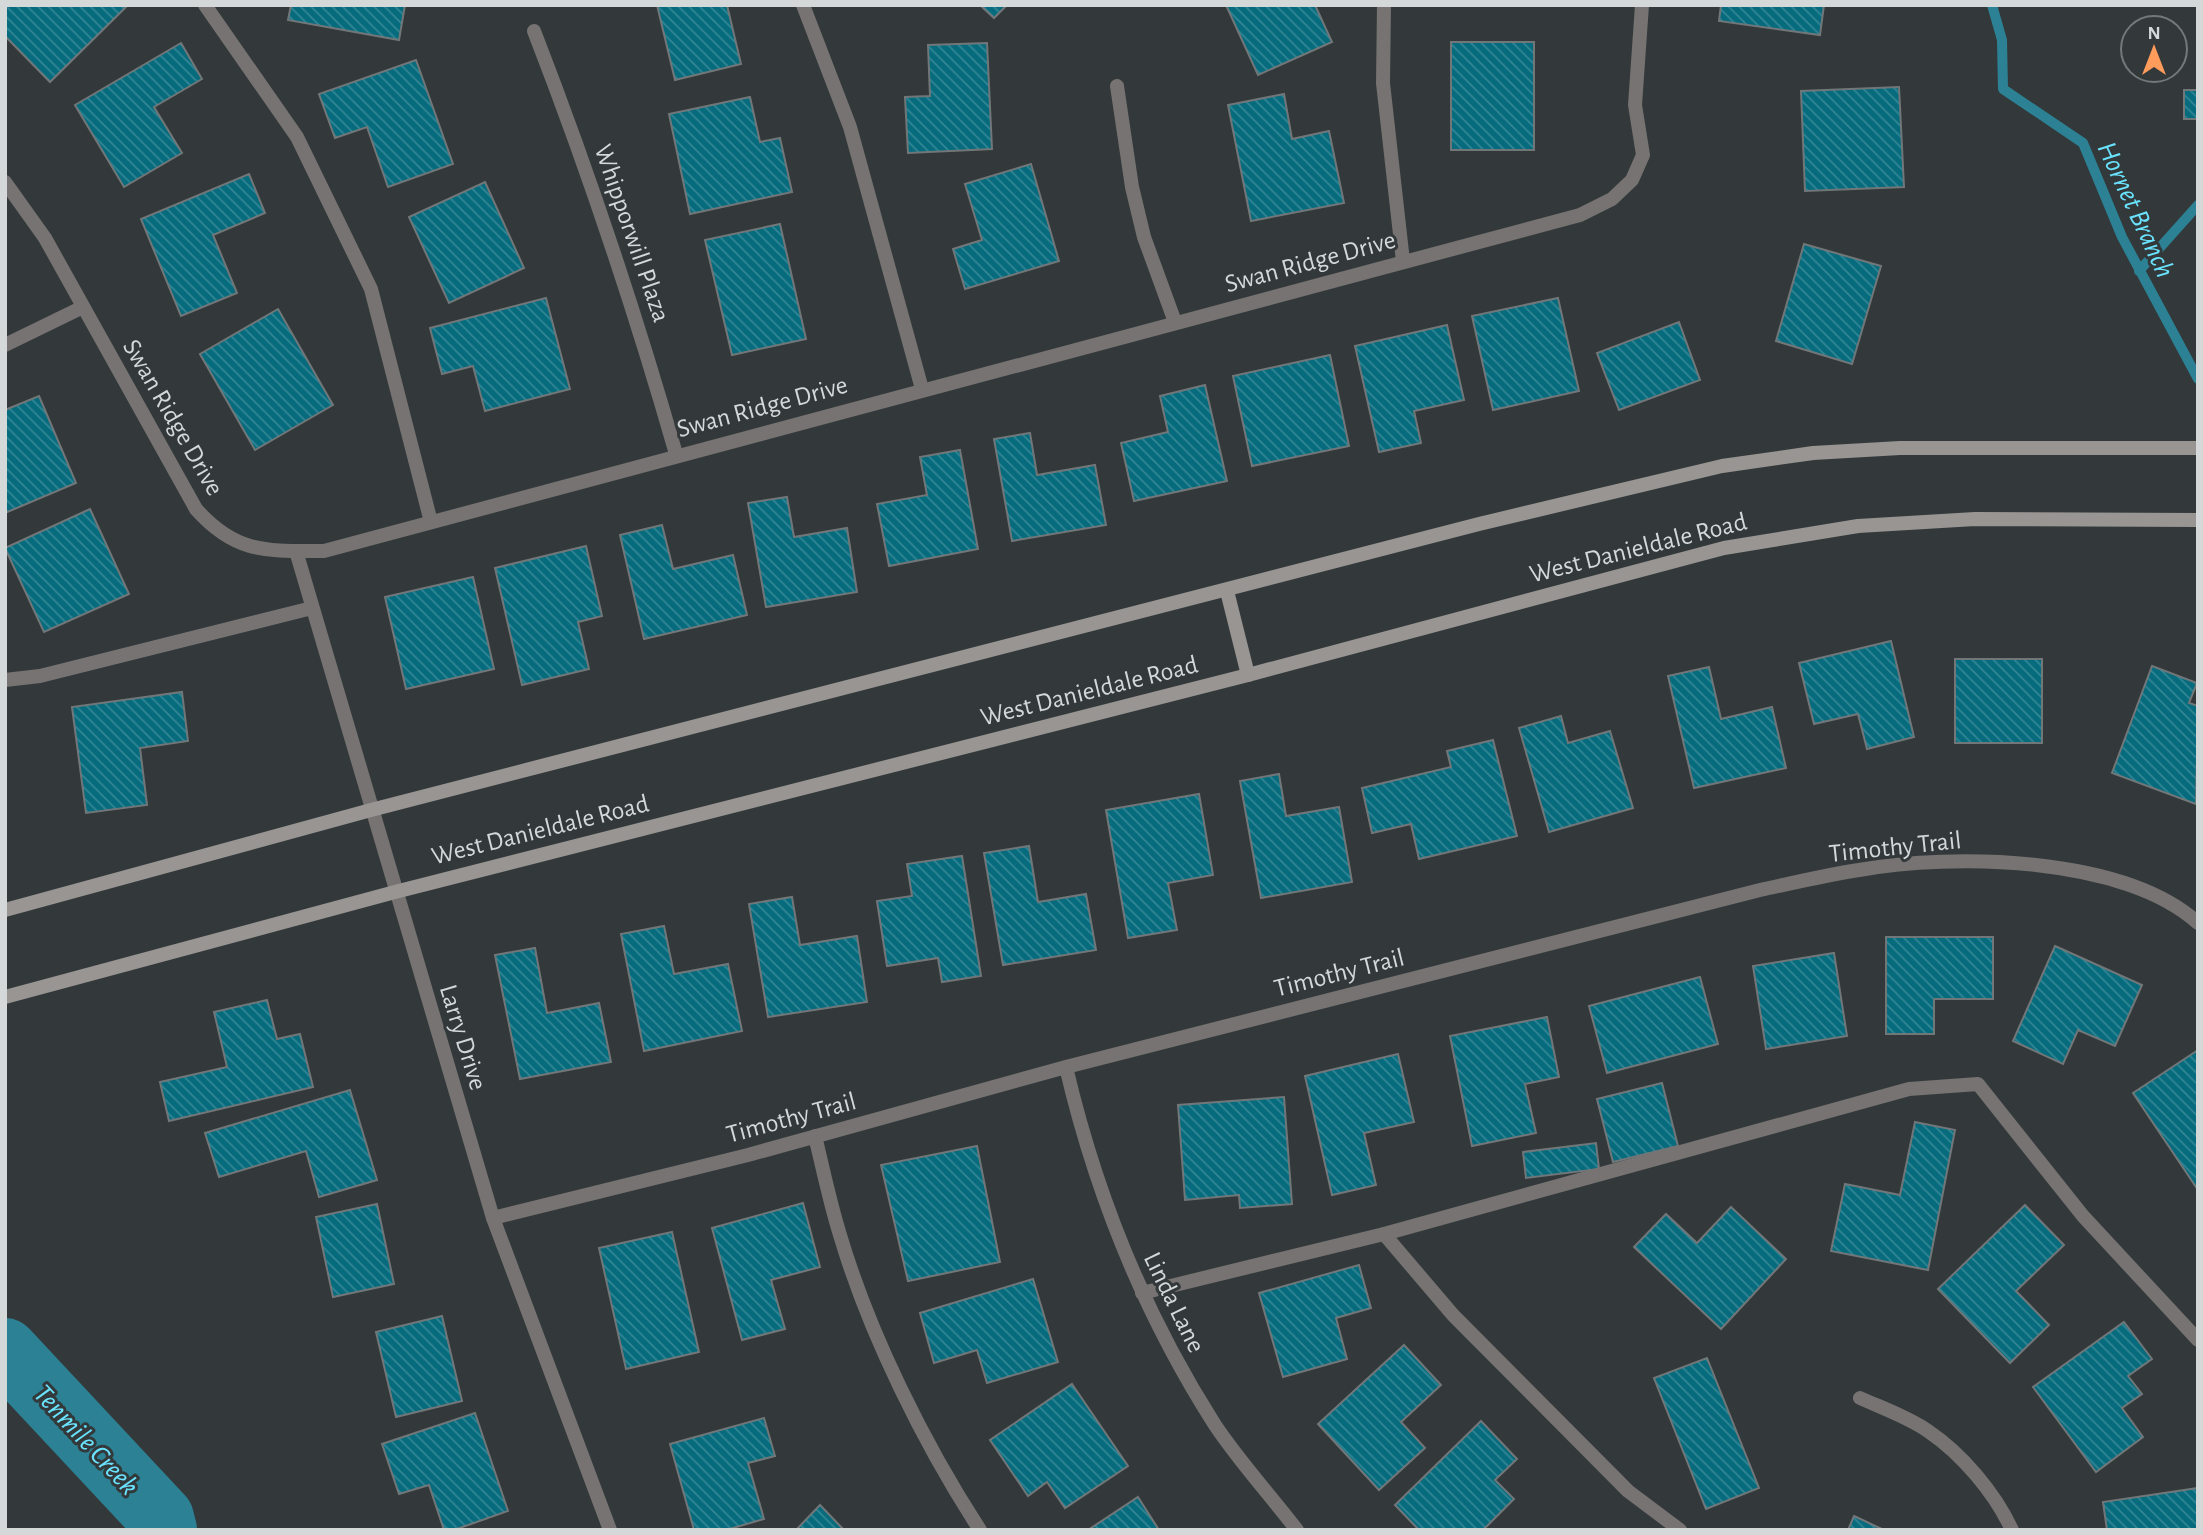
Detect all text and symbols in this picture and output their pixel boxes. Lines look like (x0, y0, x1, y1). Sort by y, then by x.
north arrow (2119, 14, 2189, 84)
text: N (2147, 24, 2161, 43)
water label: Hornet Branch (2092, 138, 2179, 282)
street label: Whipporwill Plaza (589, 141, 675, 326)
street label: Swan Ridge Drive (1222, 227, 1398, 297)
street label: Swan Ridge Drive (118, 335, 228, 500)
street label: Swan Ridge Drive (674, 372, 850, 442)
street label: West Danieldale Road (1527, 508, 1749, 588)
street label: West Danieldale Road (978, 651, 1200, 731)
street label: West Danieldale Road (429, 790, 651, 870)
street label: Timothy Trail (1827, 827, 1963, 867)
street label: Timothy Trail (1271, 944, 1407, 1002)
street label: Larry Drive (435, 981, 491, 1093)
street label: Timothy Trail (724, 1088, 859, 1148)
street label: Linda Lane (1139, 1248, 1210, 1357)
water label: Tenmile Creek (28, 1380, 143, 1501)

